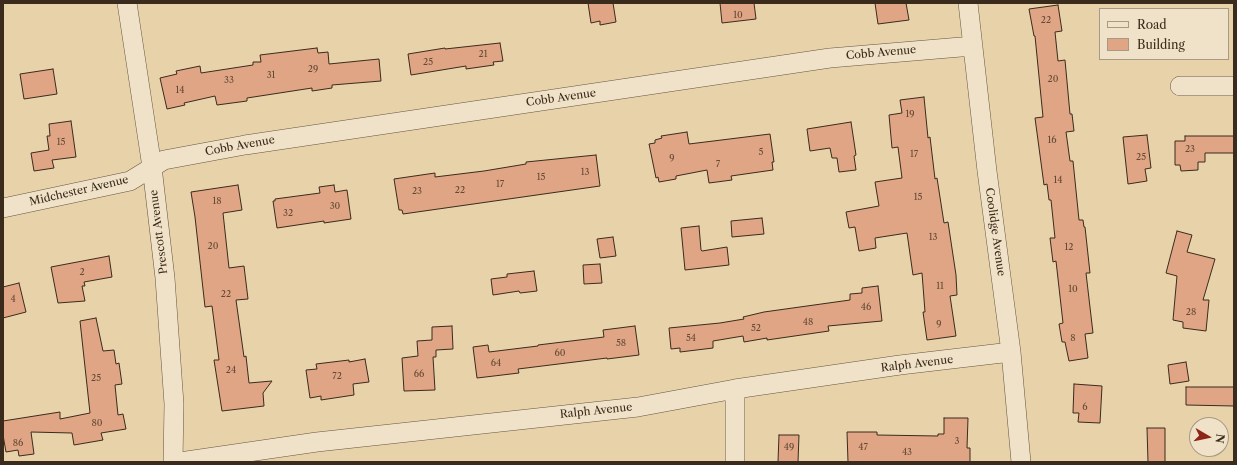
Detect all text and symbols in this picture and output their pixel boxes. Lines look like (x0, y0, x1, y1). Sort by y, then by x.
legend (1099, 8, 1229, 60)
house number: 10 (733, 10, 743, 20)
house number: 22 (1041, 15, 1051, 25)
text: Road (1137, 17, 1167, 32)
text: Building (1137, 37, 1185, 52)
street label: Cobb Avenue (845, 43, 917, 63)
house number: 21 (479, 49, 487, 59)
house number: 25 (423, 57, 433, 67)
house number: 29 (308, 64, 318, 74)
house number: 31 (267, 70, 275, 80)
house number: 20 (1048, 74, 1058, 84)
house number: 33 (224, 75, 234, 85)
house number: 14 (176, 85, 184, 95)
street label: Cobb Avenue (525, 87, 597, 109)
house number: 19 (905, 109, 915, 119)
street label: Cobb Avenue (204, 133, 276, 159)
house number: 16 (1047, 135, 1057, 145)
house number: 15 (57, 137, 65, 147)
house number: 23 (1185, 144, 1195, 154)
house number: 5 (759, 147, 763, 157)
house number: 17 (910, 149, 918, 159)
house number: 25 (1136, 152, 1146, 162)
house number: 9 (669, 153, 675, 163)
house number: 7 (716, 159, 720, 169)
house number: 13 (581, 167, 589, 177)
house number: 15 (537, 172, 545, 182)
street label: Midchester Avenue (28, 173, 130, 209)
house number: 14 (1054, 175, 1062, 185)
house number: 17 (496, 179, 504, 189)
house number: 22 (455, 185, 465, 195)
house number: 23 (412, 186, 422, 196)
street label: Coolidge Avenue (982, 187, 1008, 277)
street label: Prescott Avenue (147, 189, 171, 275)
house number: 15 (914, 192, 922, 202)
house number: 18 (212, 196, 222, 206)
house number: 30 (330, 201, 340, 211)
house number: 32 (283, 208, 293, 218)
house number: 13 (929, 232, 937, 242)
house number: 20 (208, 241, 218, 251)
house number: 12 (1065, 242, 1073, 252)
house number: 2 (79, 267, 85, 277)
house number: 11 (936, 281, 944, 291)
house number: 10 (1068, 284, 1078, 294)
house number: 22 (221, 289, 231, 299)
house number: 4 (10, 294, 16, 304)
house number: 46 (861, 302, 871, 312)
house number: 28 (1186, 307, 1196, 317)
house number: 48 (803, 317, 813, 327)
house number: 9 (936, 319, 942, 329)
house number: 52 (751, 323, 761, 333)
house number: 54 (686, 333, 696, 343)
house number: 8 (1070, 333, 1076, 343)
house number: 58 (616, 338, 626, 348)
house number: 60 (555, 348, 565, 358)
street label: Ralph Avenue (880, 353, 954, 375)
house number: 64 (491, 358, 501, 368)
house number: 24 (226, 365, 236, 375)
house number: 66 (414, 369, 424, 379)
house number: 72 (332, 371, 342, 381)
house number: 25 (91, 373, 101, 383)
street label: Ralph Avenue (559, 401, 633, 421)
house number: 6 (1082, 402, 1088, 412)
north arrow (1189, 417, 1229, 457)
house number: 80 (91, 418, 103, 428)
text: N (1212, 433, 1228, 445)
house number: 3 (955, 436, 959, 446)
house number: 86 (13, 438, 23, 448)
house number: 49 (784, 442, 794, 452)
house number: 47 (858, 442, 868, 452)
house number: 43 (902, 447, 912, 457)

